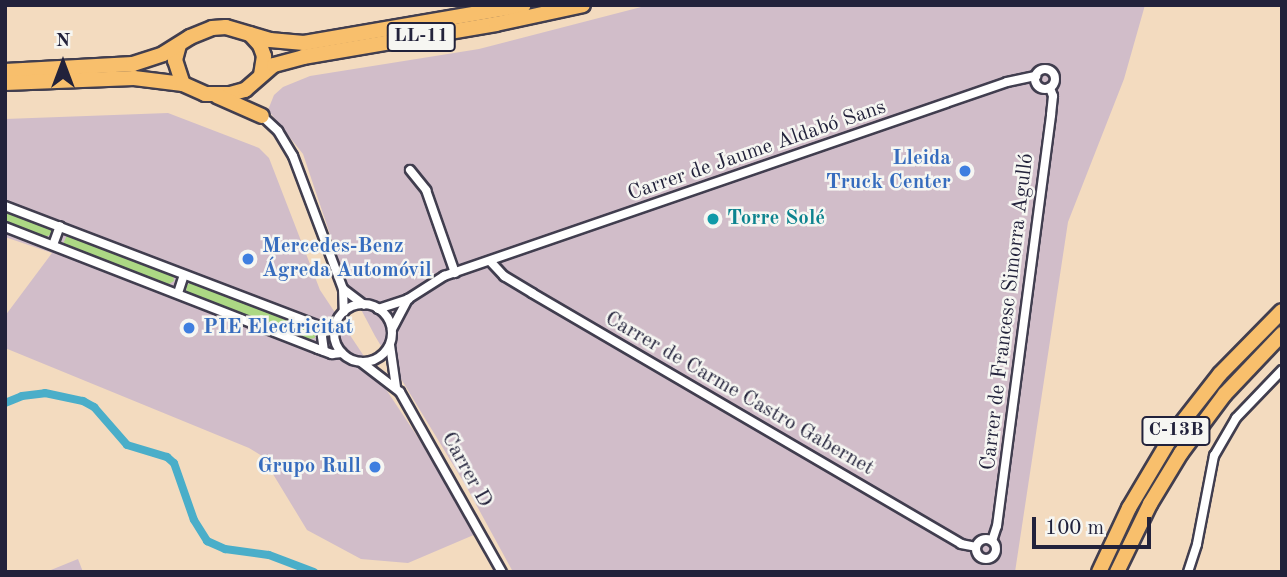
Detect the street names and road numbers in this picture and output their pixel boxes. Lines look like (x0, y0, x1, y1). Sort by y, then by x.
road number: LL-11 (386, 22, 456, 52)
street label: Carrer de Jaume Aldabó Sans (625, 95, 889, 207)
street label: Carrer de Francesc Simorra Agulló (976, 152, 1040, 472)
street label: Carrer de Carme Castro Gabernet (600, 307, 878, 481)
road number: C-13B (1141, 416, 1211, 446)
street label: Carrer D (435, 428, 497, 512)

